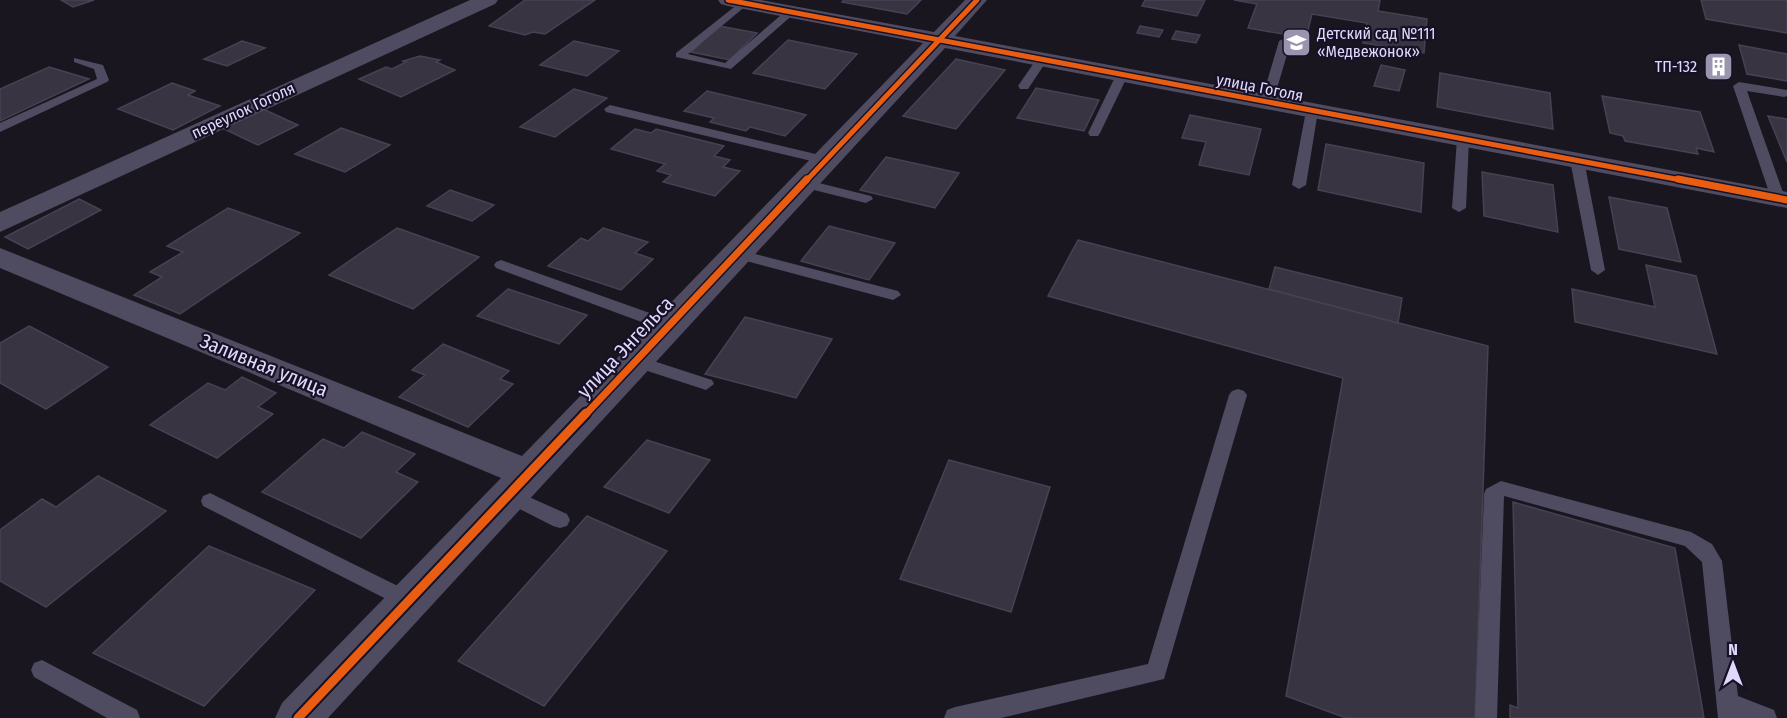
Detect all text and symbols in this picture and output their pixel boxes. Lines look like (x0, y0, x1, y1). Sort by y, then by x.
place label: Детский сад №111 «Медвежонок» (1316, 24, 1436, 61)
school or university icon: Детский сад №111 «Медвежонок» (1280, 26, 1312, 58)
building icon: ТП-132 (1702, 50, 1734, 82)
place label: ТП-132 (1655, 57, 1697, 76)
street label: улица Гоголя (1215, 70, 1305, 105)
street label: переулок Гоголя (188, 78, 298, 143)
street label: улица Энгельса (572, 291, 678, 403)
street label: Заливная улица (197, 328, 331, 402)
north arrow (1703, 634, 1763, 694)
text: N (1728, 640, 1738, 659)

